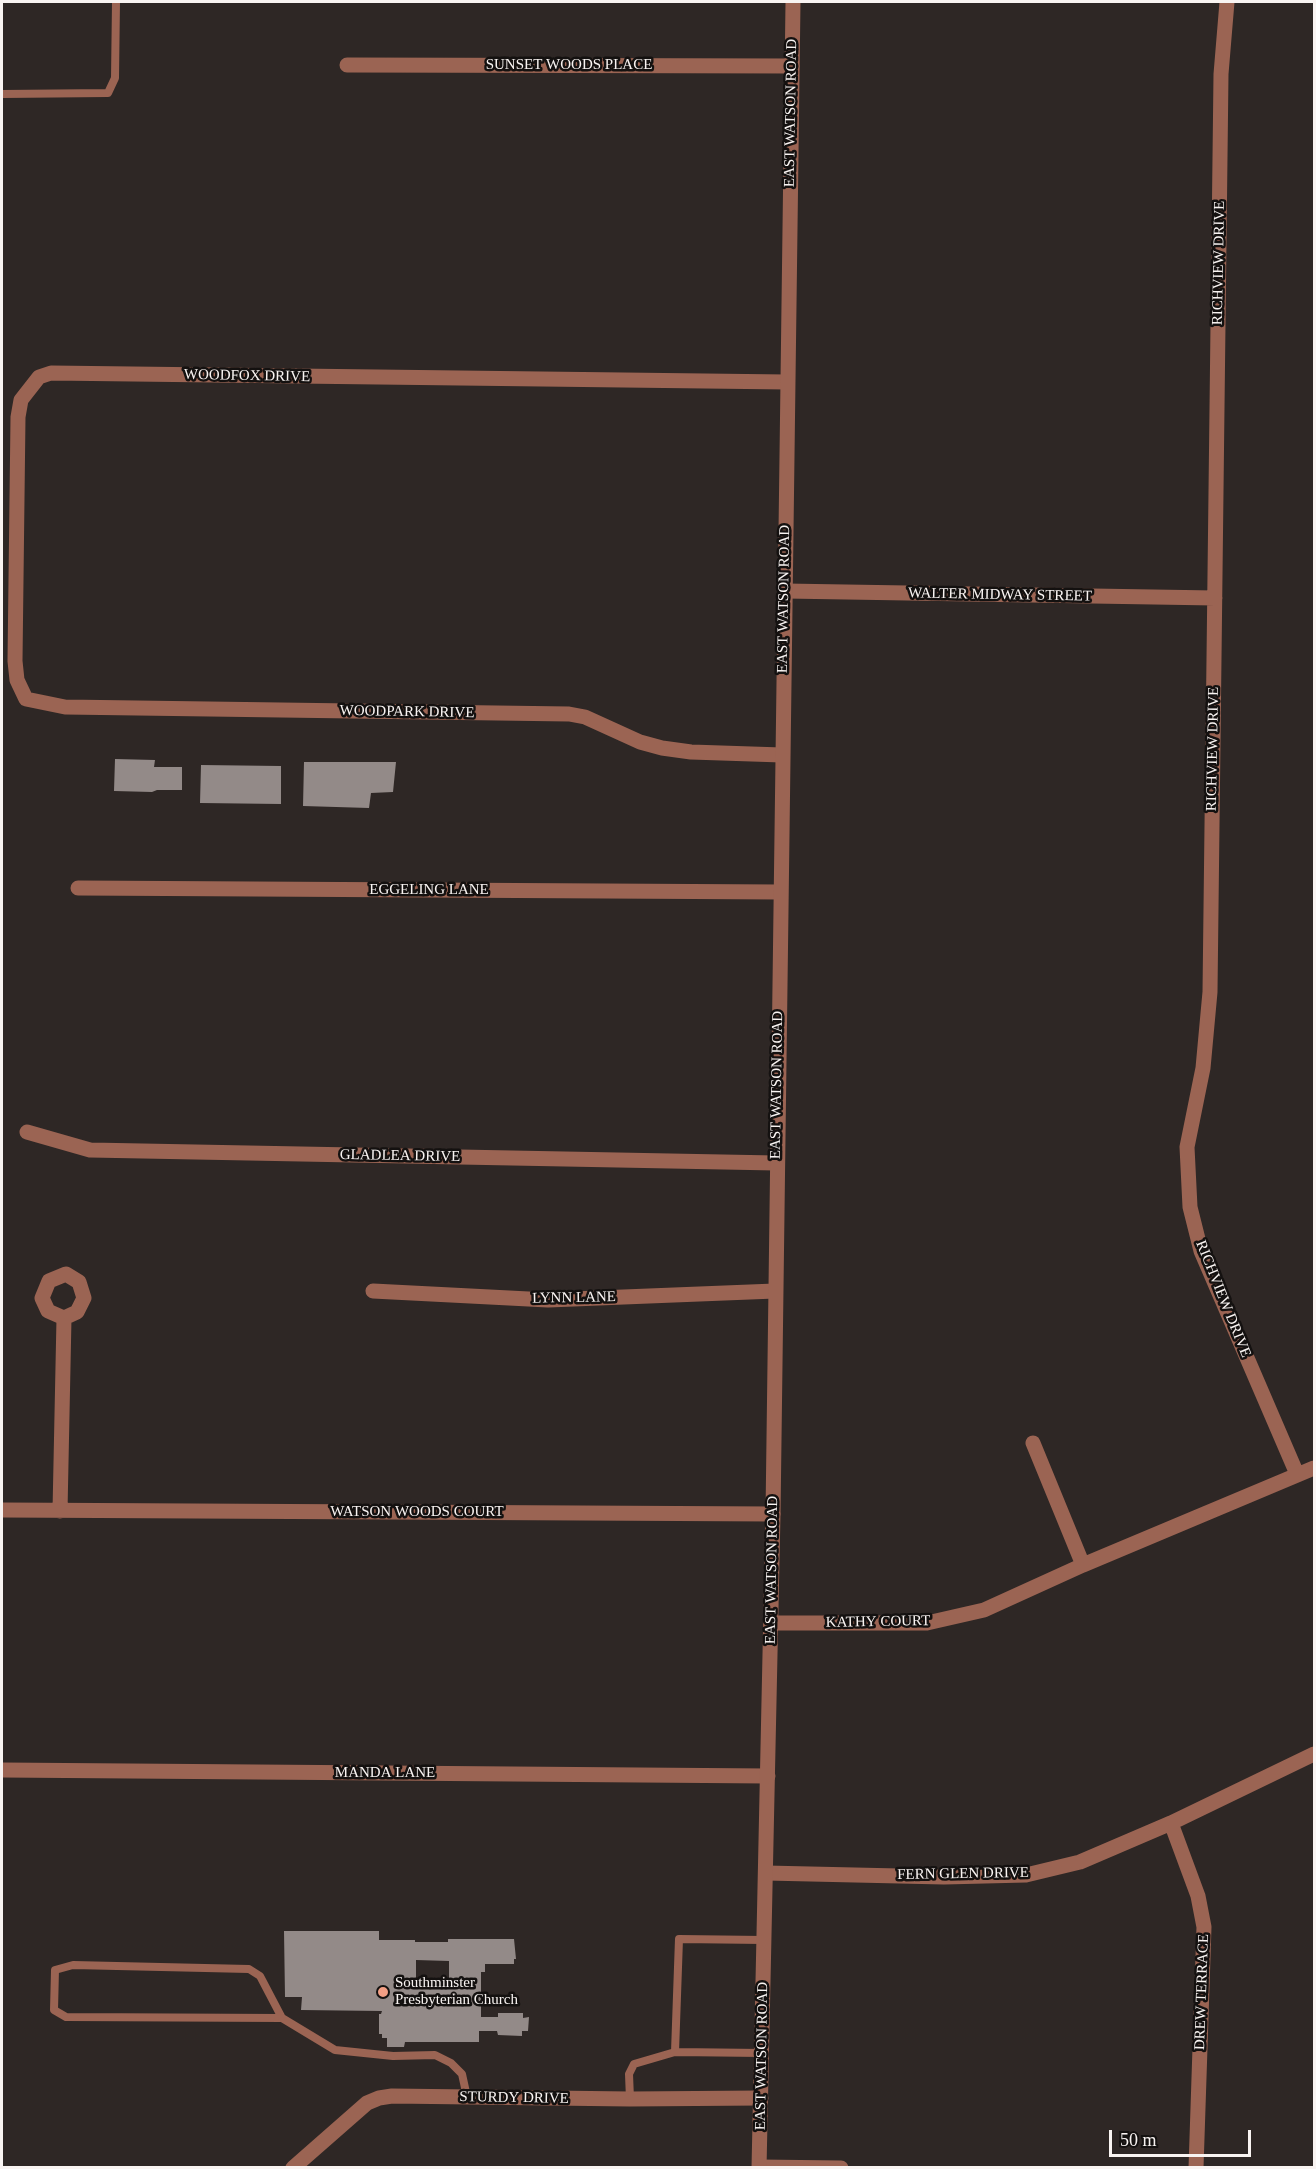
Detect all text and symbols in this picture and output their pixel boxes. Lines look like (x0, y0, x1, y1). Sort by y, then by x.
street label: EAST WATSON ROAD (781, 39, 801, 187)
street label: SUNSET WOODS PLACE (486, 56, 652, 74)
street label: RICHVIEW DRIVE (1209, 201, 1229, 325)
street label: WOODFOX DRIVE (184, 366, 310, 386)
street label: EAST WATSON ROAD (774, 525, 794, 673)
street label: WALTER MIDWAY STREET (908, 584, 1092, 606)
street label: RICHVIEW DRIVE (1203, 687, 1223, 811)
street label: WOODPARK DRIVE (339, 702, 475, 722)
street label: EGGELING LANE (369, 881, 489, 899)
street label: EAST WATSON ROAD (767, 1011, 787, 1159)
street label: GLADLEA DRIVE (340, 1146, 460, 1166)
street label: RICHVIEW DRIVE (1191, 1238, 1255, 1360)
street label: LYNN LANE (532, 1288, 616, 1308)
street label: EAST WATSON ROAD (762, 1496, 782, 1644)
street label: WATSON WOODS COURT (330, 1503, 504, 1521)
street label: KATHY COURT (826, 1612, 930, 1632)
street label: MANDA LANE (335, 1764, 435, 1782)
street label: FERN GLEN DRIVE (897, 1864, 1029, 1884)
street label: DREW TERRACE (1191, 1934, 1213, 2050)
place label: Southminster Presbyterian Church (395, 1974, 518, 2009)
street label: EAST WATSON ROAD (752, 1982, 772, 2130)
marker: Southminster Presbyterian Church (376, 1985, 390, 1999)
street label: STURDY DRIVE (459, 2088, 569, 2108)
scale bar (1112, 2118, 1254, 2156)
text: 50 m (1120, 2130, 1157, 2150)

